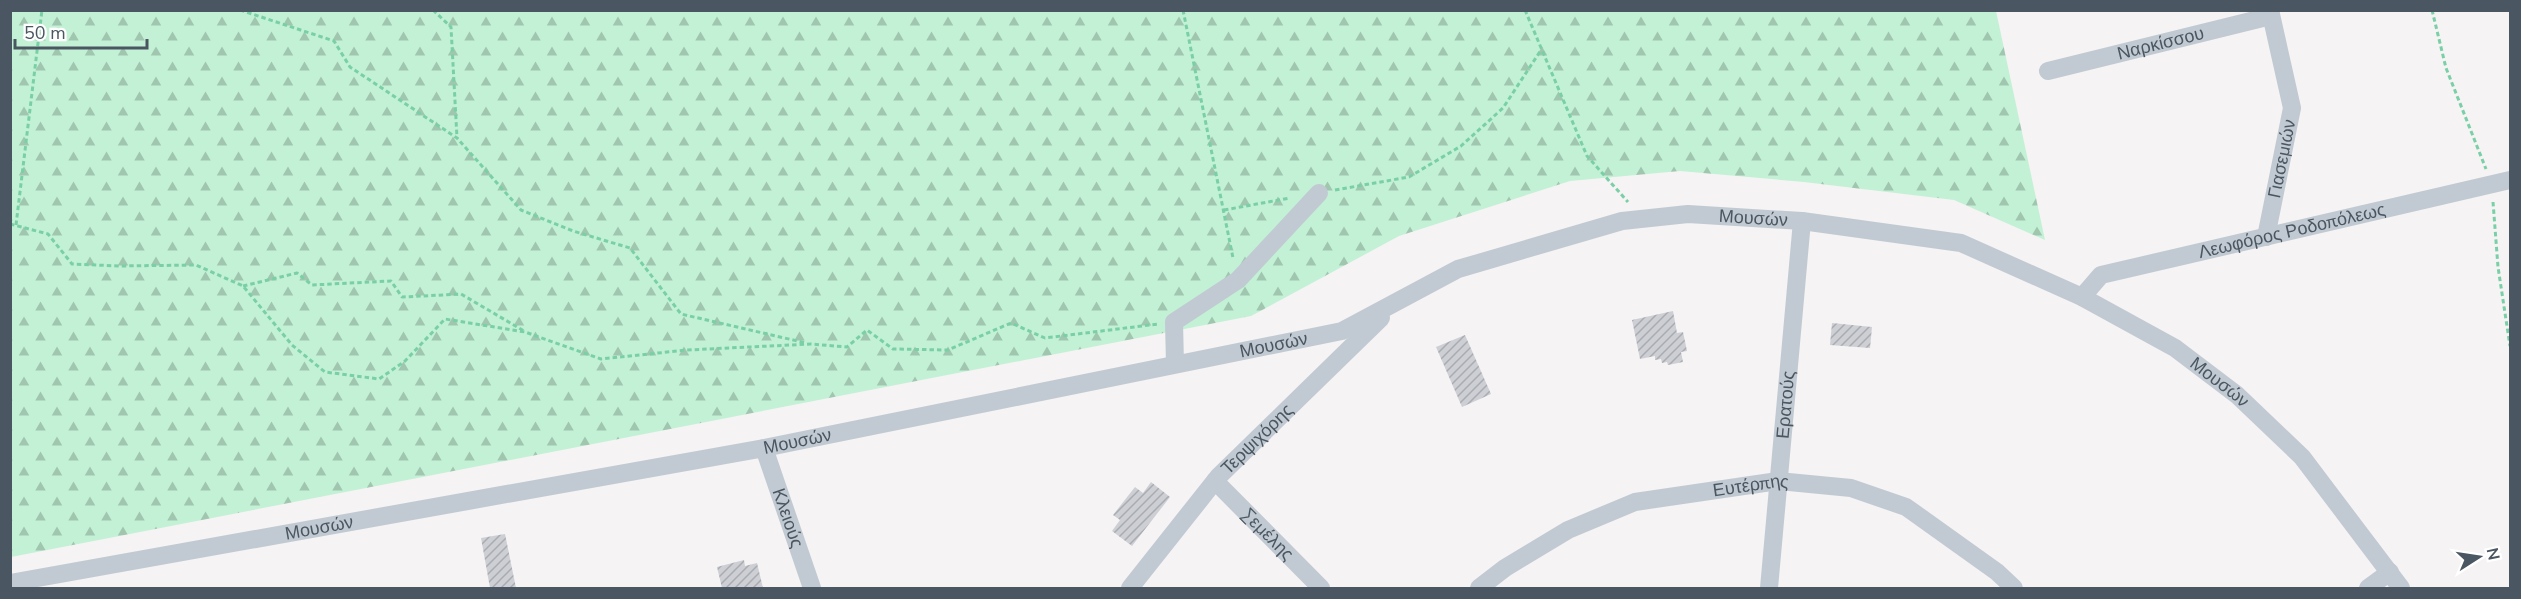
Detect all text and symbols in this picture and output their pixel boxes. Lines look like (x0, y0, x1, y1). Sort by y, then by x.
scale bar (15, 12, 147, 50)
text: 50 m (24, 21, 66, 45)
street label: Ναρκίσσου (2115, 21, 2207, 65)
street label: Γιασεμιών (2262, 117, 2301, 200)
street label: Λεωφόρος Ροδοπόλεως (2196, 197, 2388, 264)
street label: Μουσών (1718, 204, 1789, 232)
street label: Μουσών (1237, 326, 1310, 363)
street label: Μουσών (2185, 352, 2255, 413)
street label: Ερατούς (1770, 369, 1801, 440)
street label: Τερψιχόρης (1216, 398, 1298, 480)
street label: Μουσών (761, 423, 834, 460)
street label: Ευτέρπης (1711, 469, 1790, 502)
street label: Κλειούς (767, 485, 809, 551)
street label: Σεμέλης (1236, 503, 1299, 566)
street label: Μουσών (283, 510, 355, 546)
north arrow (2449, 527, 2509, 587)
text: N (2481, 546, 2505, 562)

